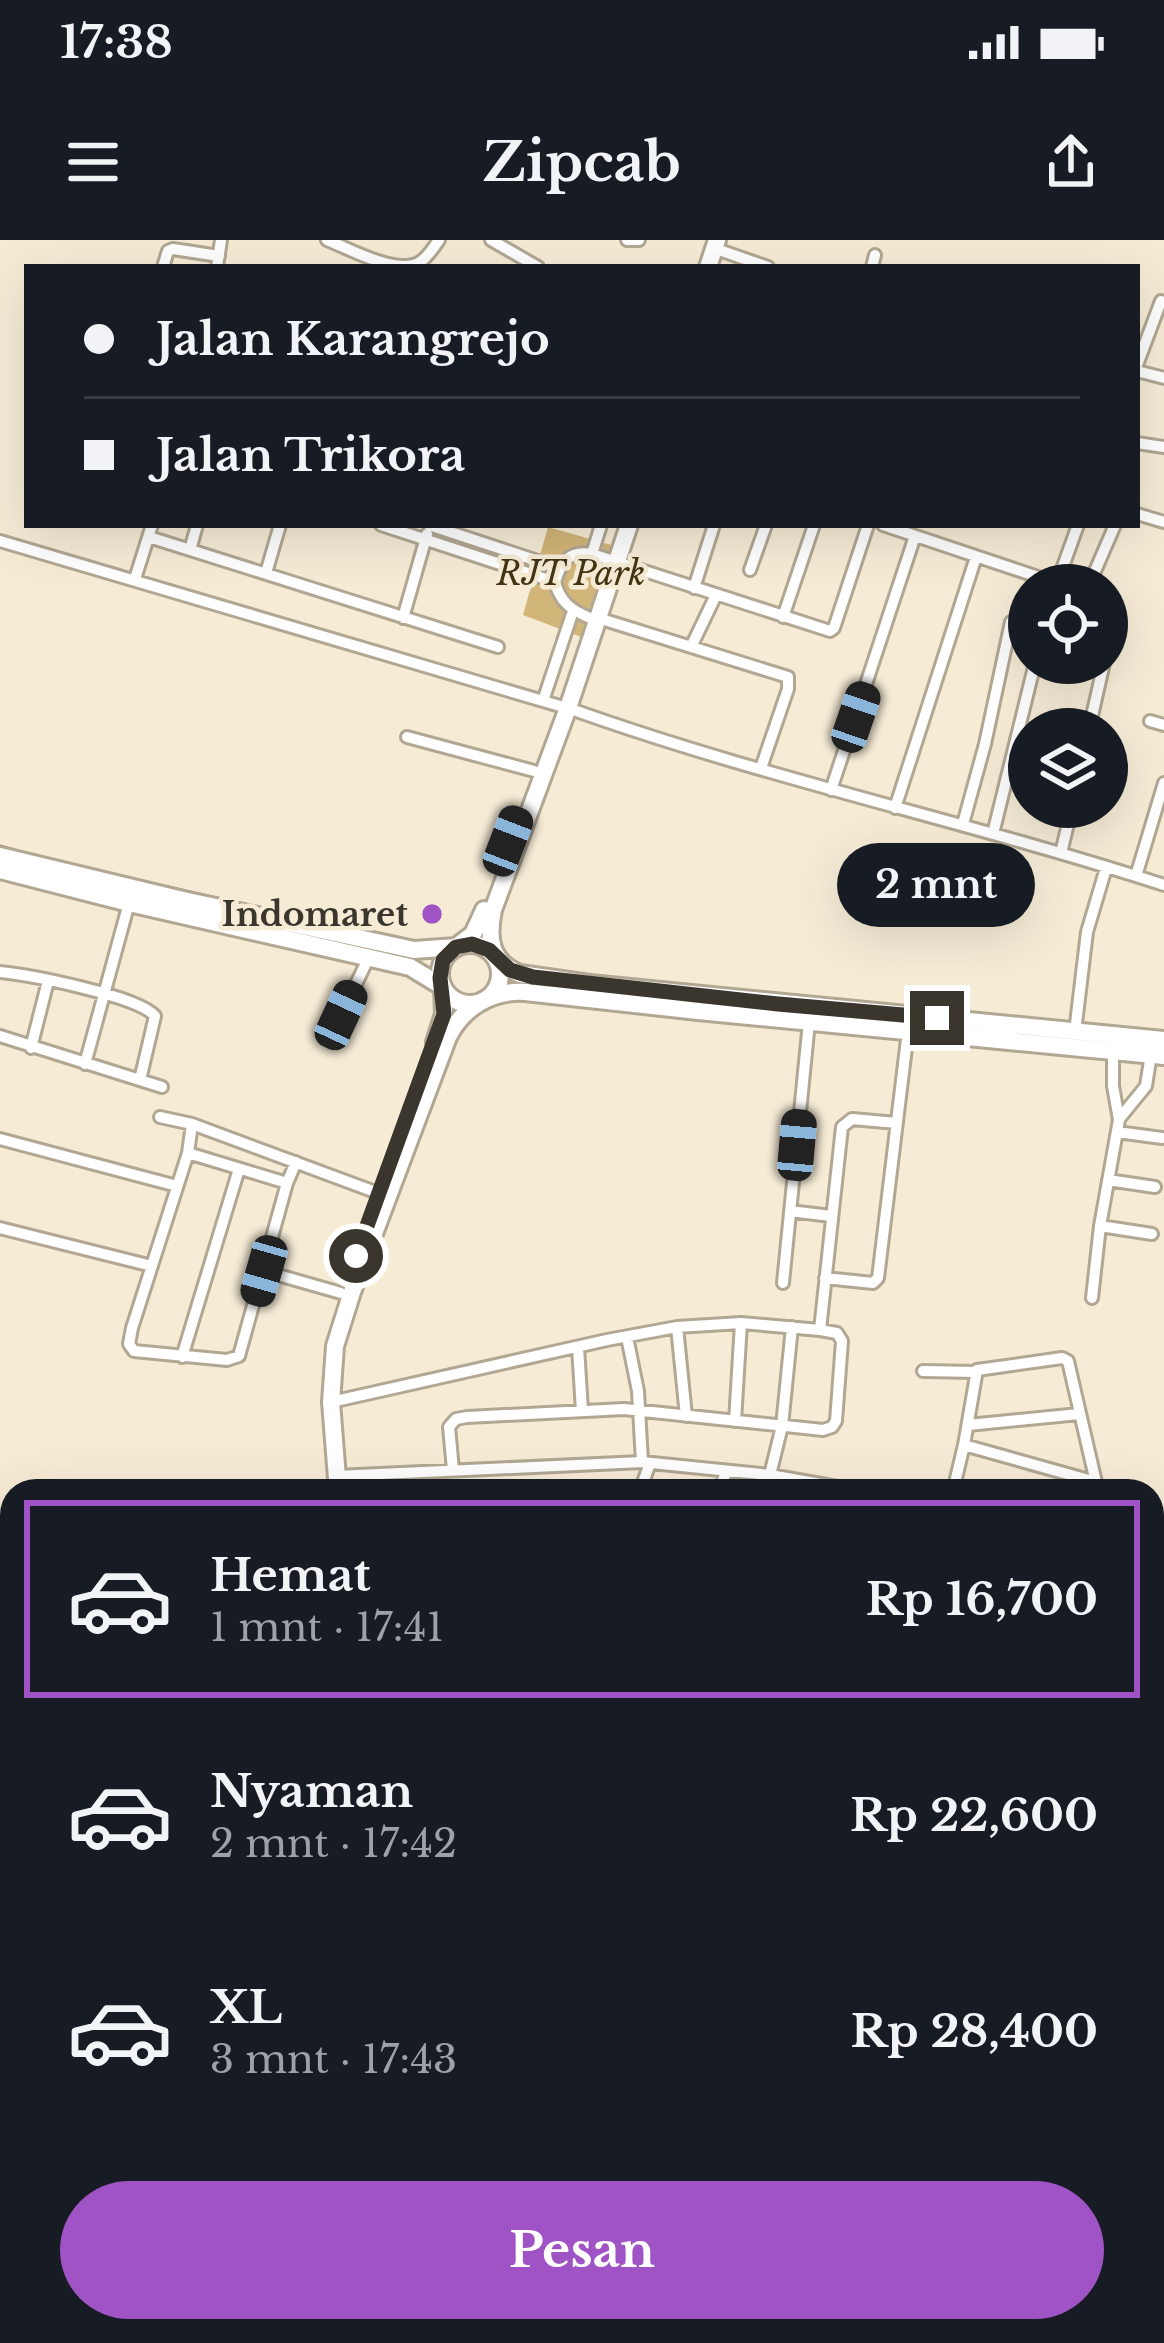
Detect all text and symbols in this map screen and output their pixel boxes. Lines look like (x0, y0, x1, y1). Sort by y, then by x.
text: 17:38 (60, 14, 173, 70)
icon: menu (60, 129, 126, 195)
text: Zipcab (483, 129, 681, 196)
icon: share (1038, 129, 1104, 195)
text: Jalan Karangrejo (156, 311, 550, 367)
text: Jalan Trikora (156, 427, 465, 483)
park label: RJT Park (495, 553, 646, 594)
map controls (1008, 564, 1128, 828)
button: locate (1008, 564, 1128, 684)
car (827, 677, 885, 757)
button: layers (1008, 708, 1128, 828)
car (478, 801, 538, 881)
callout: 2 mnt (838, 844, 1036, 928)
text: 2 mnt (875, 860, 997, 909)
place label: Indomaret (222, 894, 408, 935)
marker: Indomaret (419, 901, 445, 927)
car (309, 975, 373, 1055)
route end (910, 991, 964, 1045)
car (776, 1108, 818, 1182)
route start (329, 1229, 383, 1283)
car (237, 1231, 291, 1311)
icon: car (66, 1545, 174, 1653)
text: Hemat (210, 1547, 371, 1603)
text: Rp 16,700 (866, 1571, 1098, 1627)
text: 1 mnt · 17:41 (210, 1603, 444, 1652)
icon: car (66, 1761, 174, 1869)
text: Nyaman (210, 1763, 413, 1819)
text: Rp 22,600 (850, 1787, 1098, 1843)
text: 2 mnt · 17:42 (210, 1819, 457, 1868)
icon: car (66, 1977, 174, 2085)
text: XL (210, 1979, 282, 2035)
text: Rp 28,400 (850, 2003, 1098, 2059)
text: 3 mnt · 17:43 (210, 2035, 457, 2084)
button: Pesan (60, 2181, 1104, 2319)

